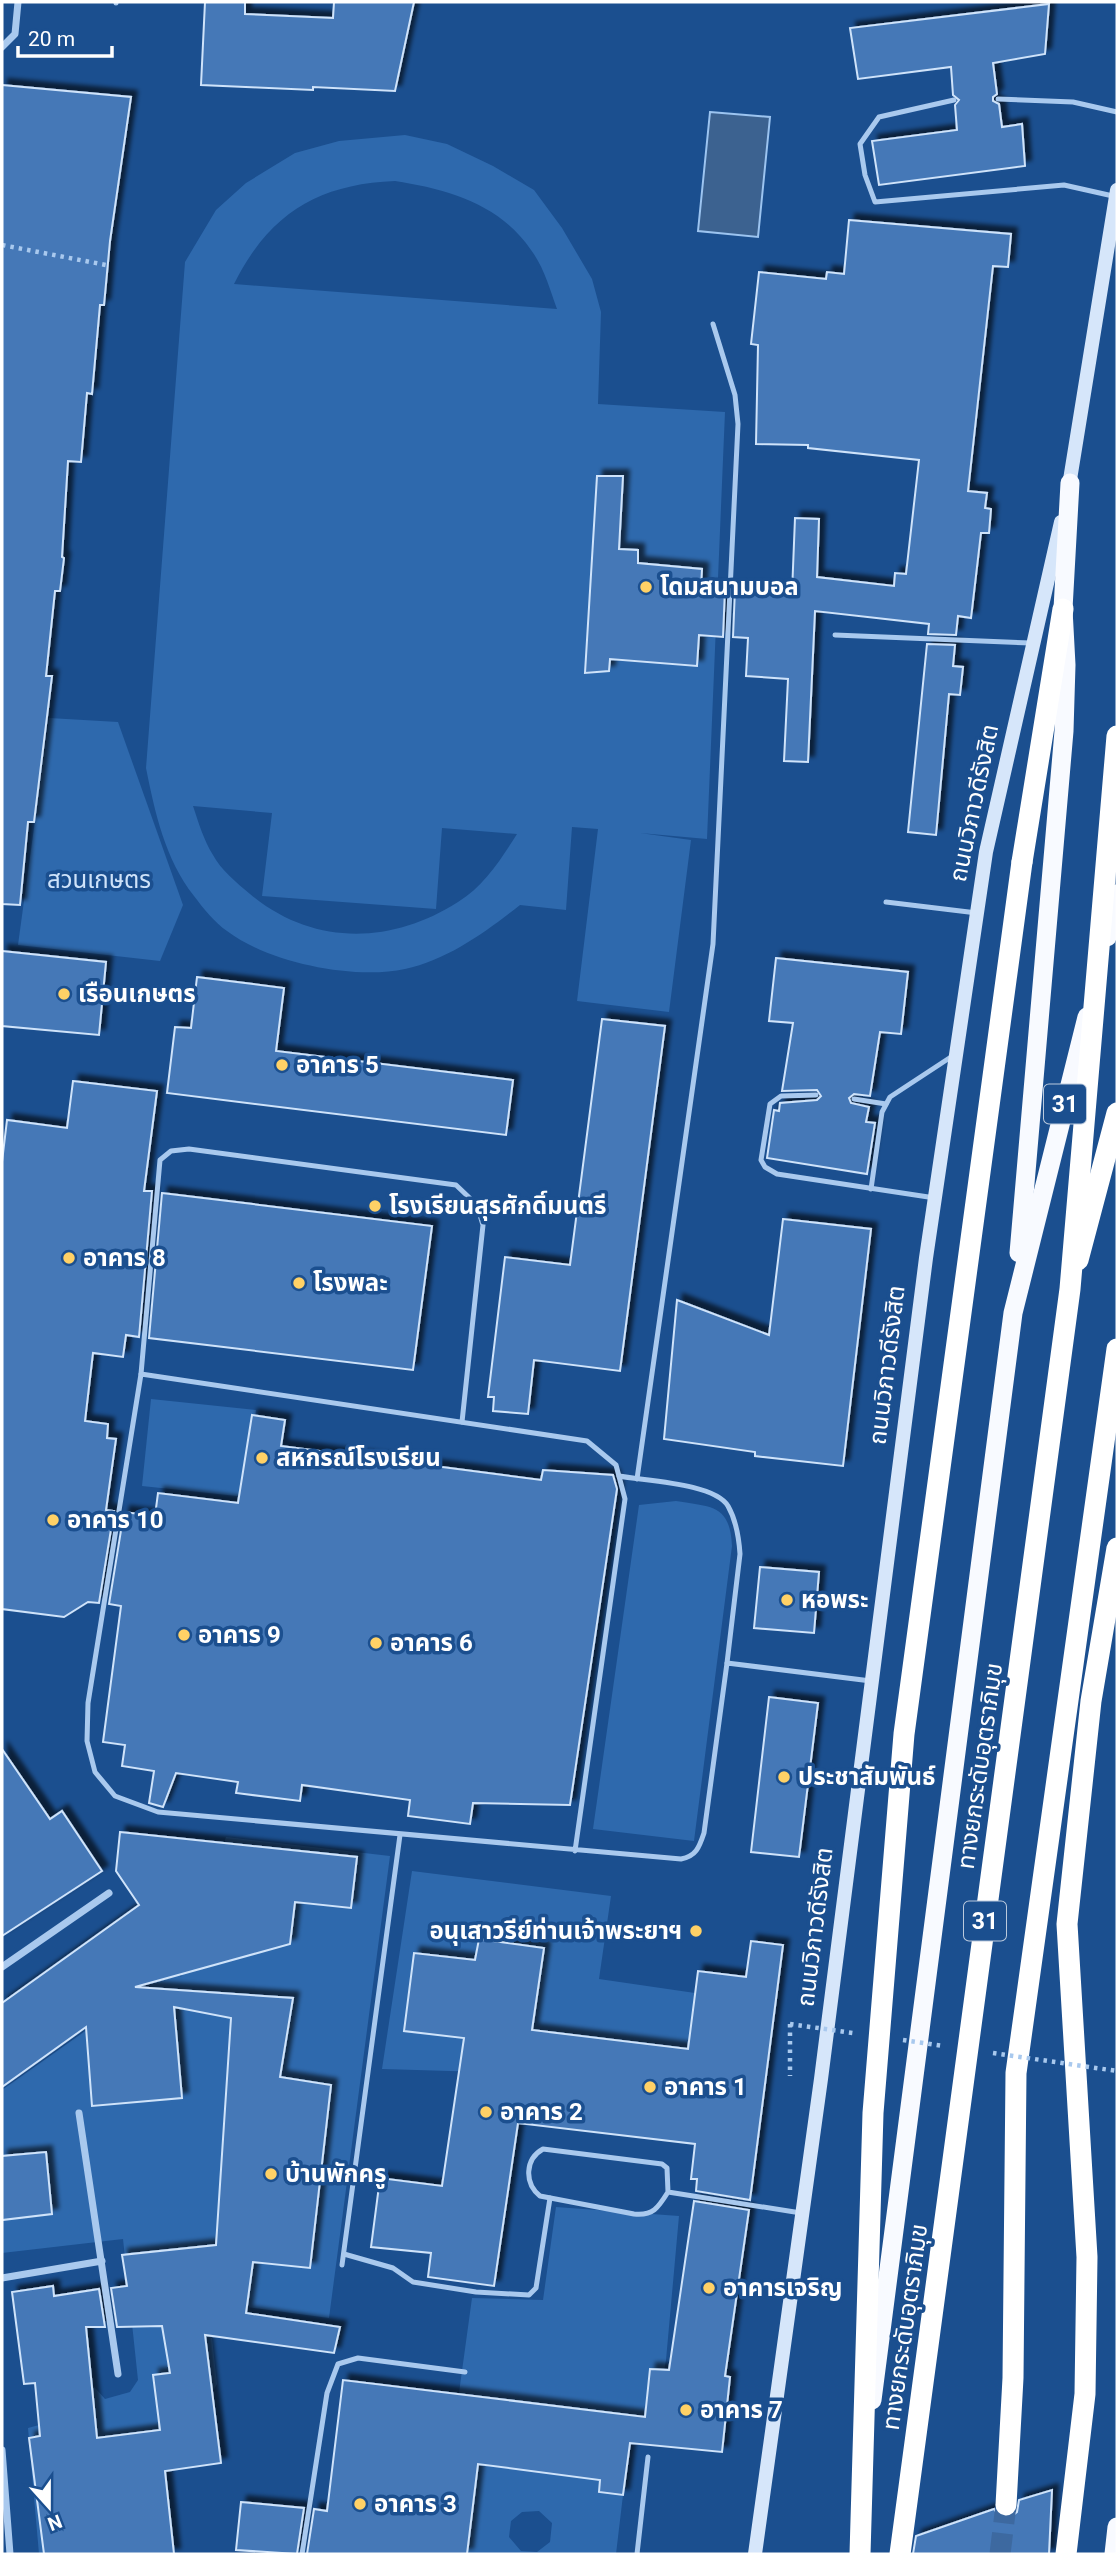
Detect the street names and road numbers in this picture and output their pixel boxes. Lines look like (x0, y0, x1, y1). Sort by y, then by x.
street label: ถนนวิภาวดีรังสิต (944, 722, 1004, 884)
road number: 31 (1044, 1084, 1086, 1124)
street label: ถนนวิภาวดีรังสิต (863, 1284, 911, 1446)
street label: ทางยกระดับอุตราภิมุข (952, 1661, 1009, 1871)
street label: ถนนวิภาวดีรังสิต (791, 1846, 839, 2008)
road number: 31 (964, 1902, 1006, 1940)
street label: ทางยกระดับอุตราภิมุข (877, 2222, 934, 2432)

